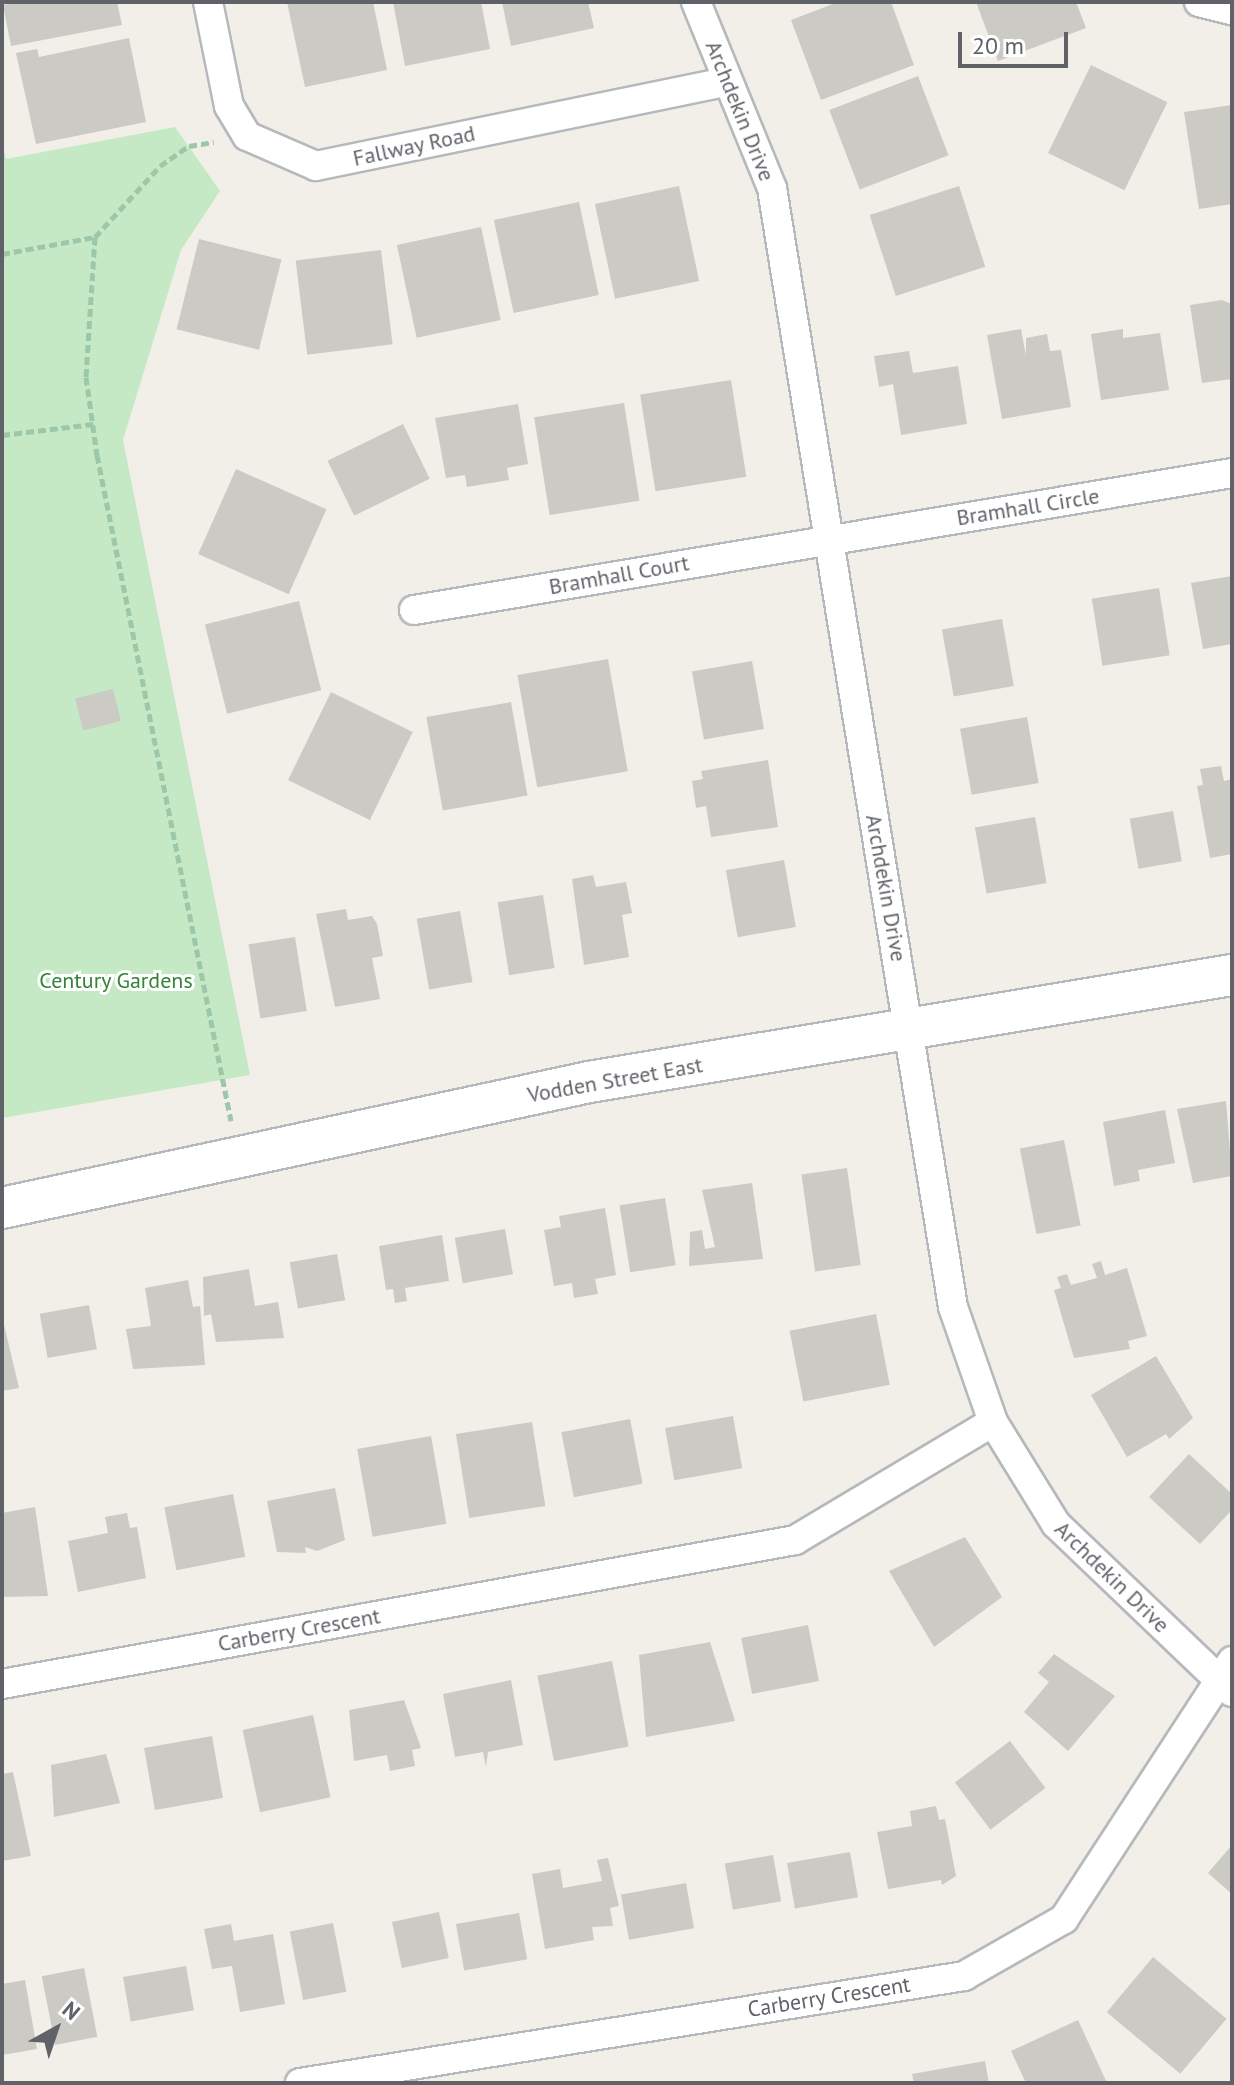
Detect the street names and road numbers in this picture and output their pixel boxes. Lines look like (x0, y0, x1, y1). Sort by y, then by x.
street label: Archdekin Drive (700, 37, 780, 185)
street label: Fallway Road (350, 120, 478, 172)
street label: Bramhall Circle (955, 483, 1101, 531)
street label: Bramhall Court (547, 550, 691, 600)
street label: Archdekin Drive (860, 812, 912, 964)
street label: Vodden Street East (525, 1052, 705, 1108)
street label: Archdekin Drive (1049, 1516, 1175, 1638)
street label: Carberry Crescent (216, 1603, 382, 1657)
street label: Carberry Crescent (745, 1971, 913, 2023)

